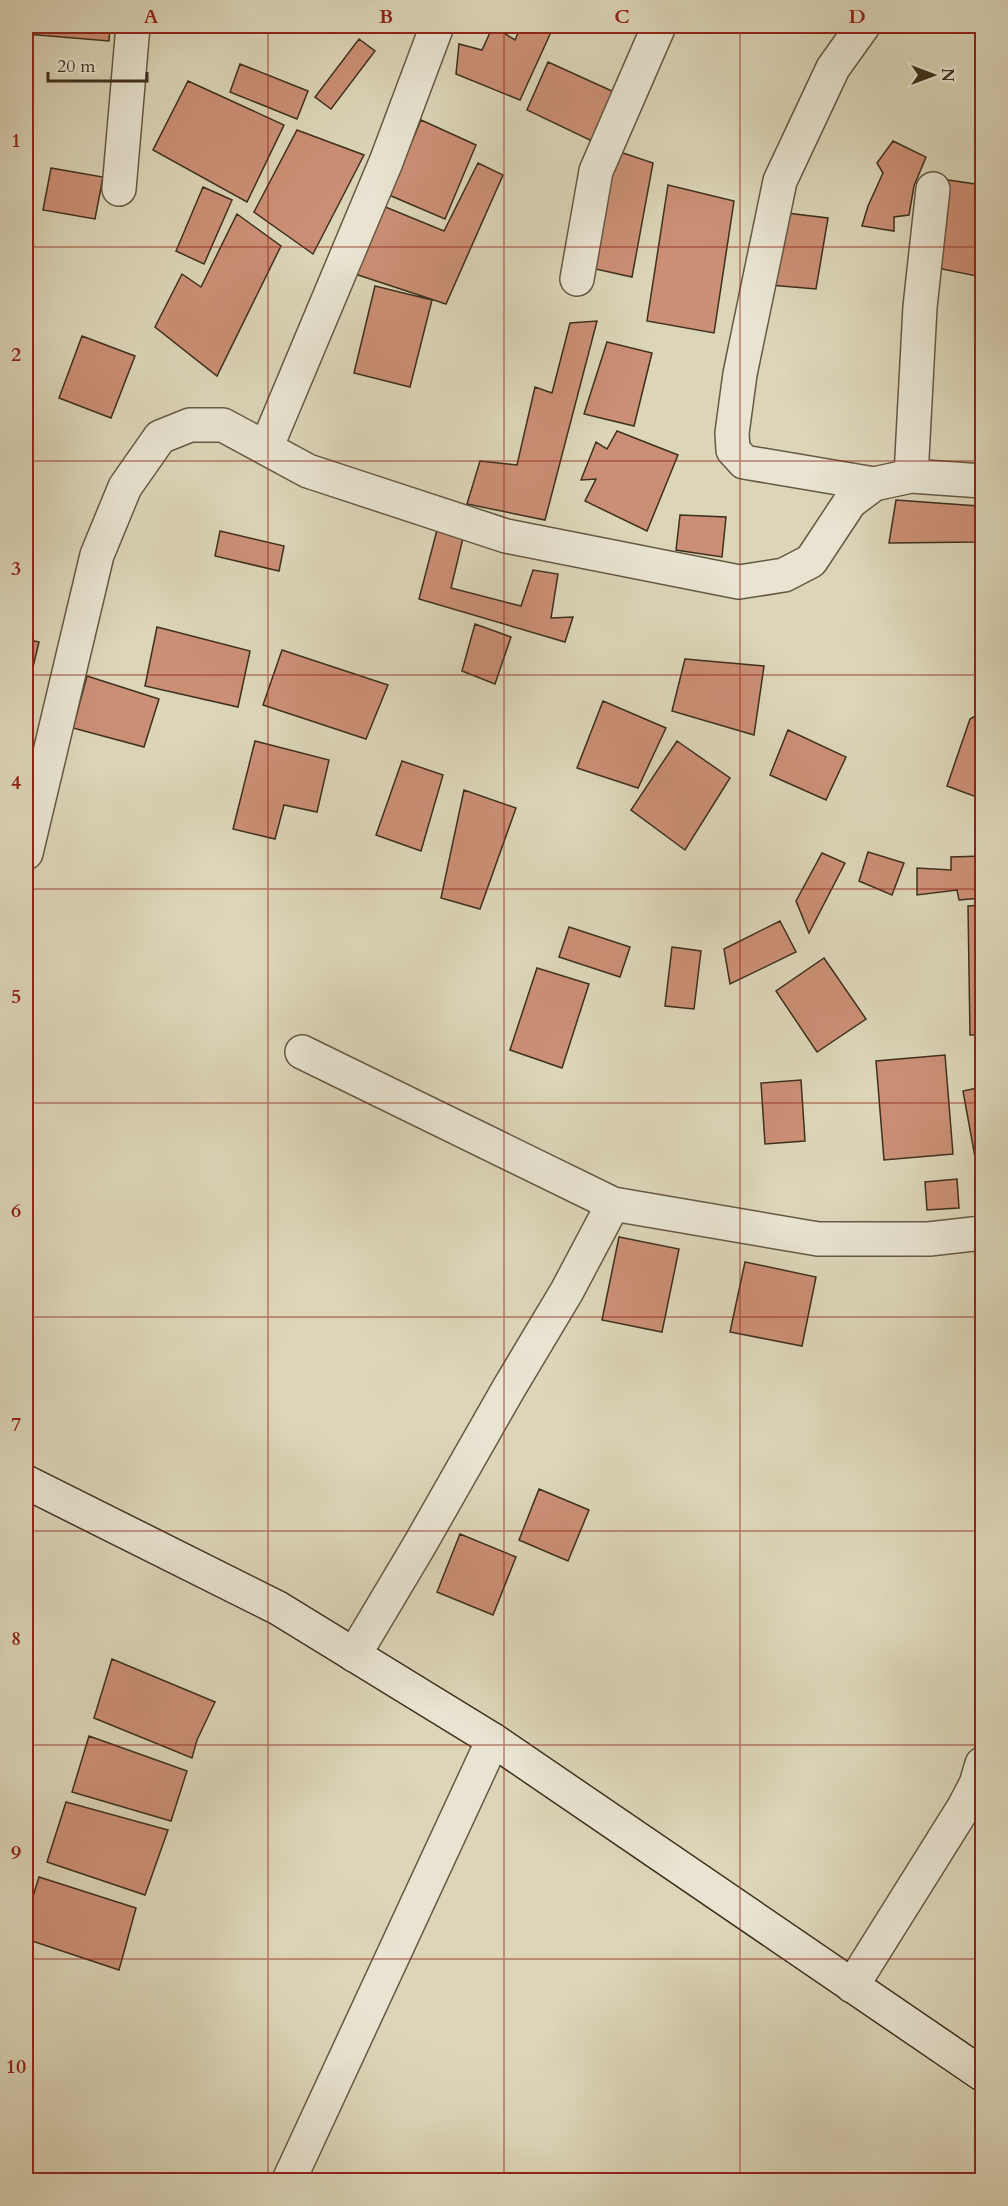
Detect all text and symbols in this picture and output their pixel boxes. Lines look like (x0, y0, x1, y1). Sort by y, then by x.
text: A (143, 3, 159, 30)
text: B (379, 3, 393, 30)
text: C (614, 3, 630, 30)
text: D (848, 3, 866, 30)
scale bar (48, 45, 147, 83)
north arrow (903, 45, 963, 105)
text: 20 m (57, 54, 96, 79)
text: N (936, 68, 958, 82)
text: 1 (11, 127, 21, 154)
text: 2 (11, 341, 21, 368)
text: 3 (11, 555, 21, 582)
text: 4 (11, 769, 21, 796)
text: 5 (11, 983, 21, 1010)
text: 6 (11, 1197, 21, 1224)
text: 7 (11, 1411, 21, 1438)
text: 8 (11, 1625, 21, 1652)
text: 9 (11, 1839, 21, 1866)
text: 10 (6, 2053, 26, 2080)

